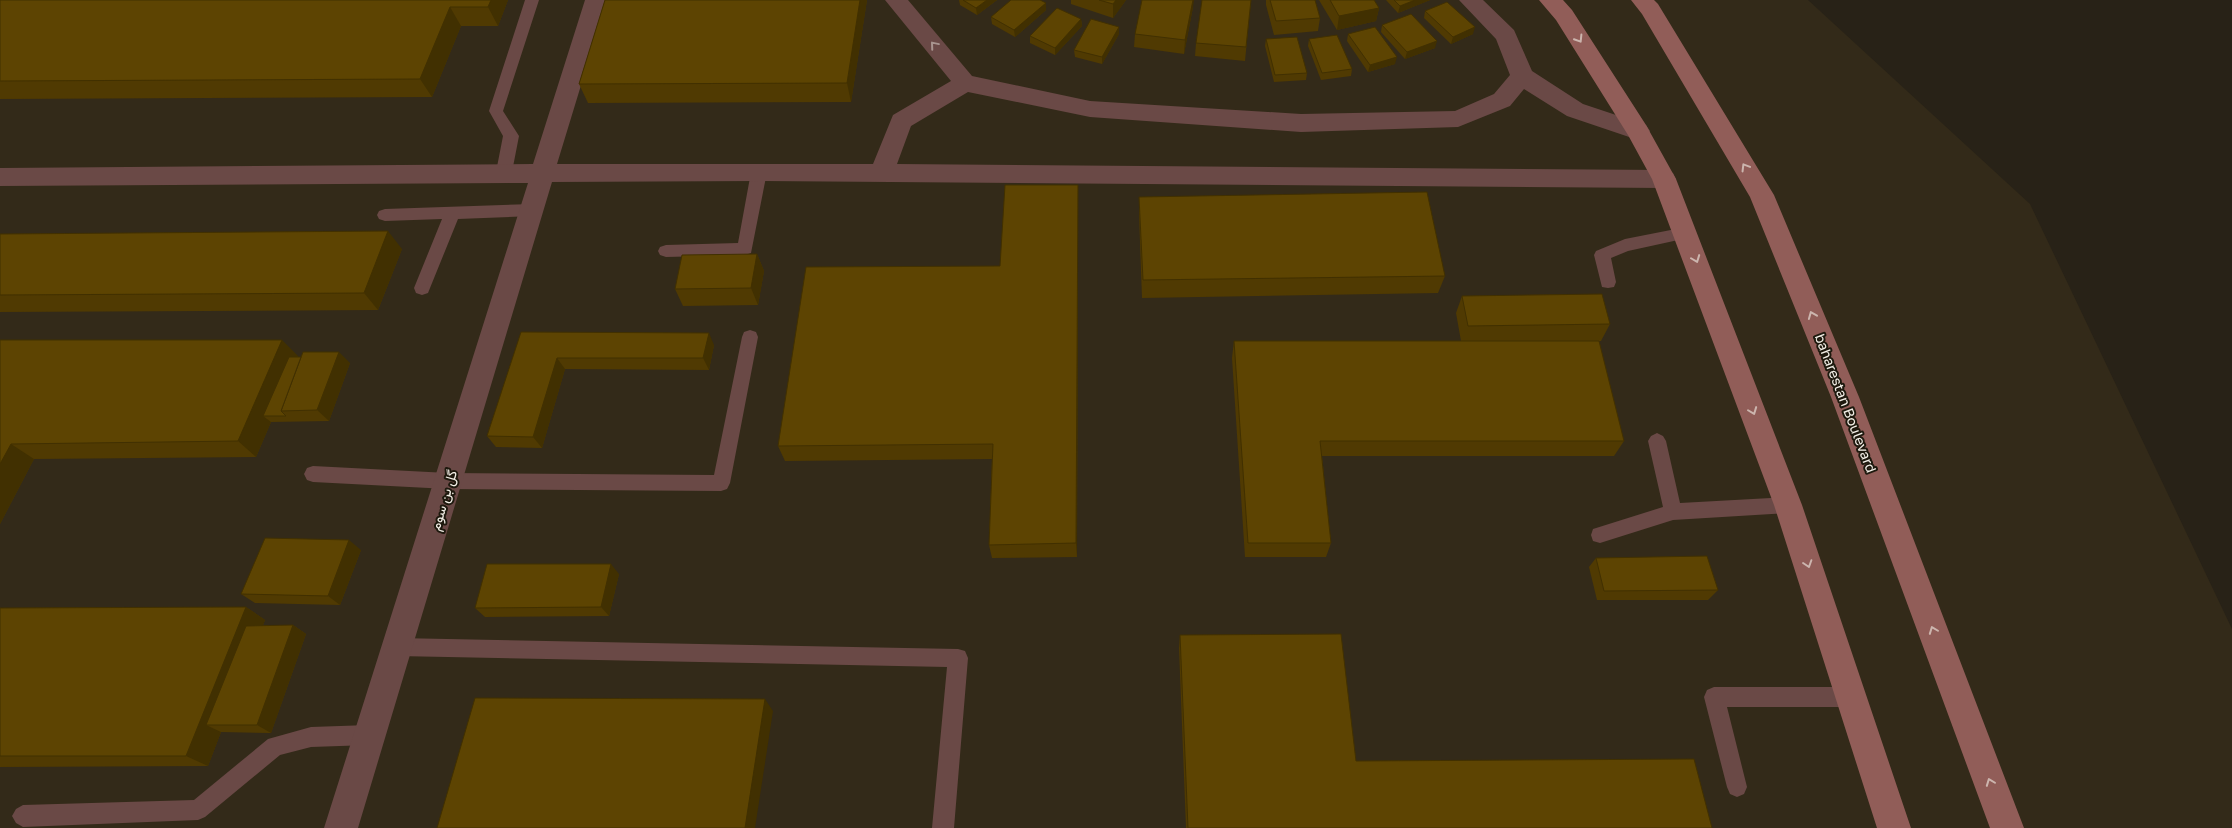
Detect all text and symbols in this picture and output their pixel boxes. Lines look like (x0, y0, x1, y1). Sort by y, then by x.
one-way arrow (1573, 34, 1583, 43)
one-way arrow (931, 42, 940, 51)
one-way arrow (1742, 164, 1752, 173)
one-way arrow (1690, 255, 1700, 263)
one-way arrow (1807, 311, 1818, 320)
street label: baharestan Boulevard (1812, 331, 1880, 475)
one-way arrow (1747, 407, 1757, 415)
street label: گل بن سوم (426, 468, 461, 533)
one-way arrow (1802, 560, 1812, 568)
one-way arrow (1929, 626, 1939, 635)
one-way arrow (1986, 779, 1996, 787)

